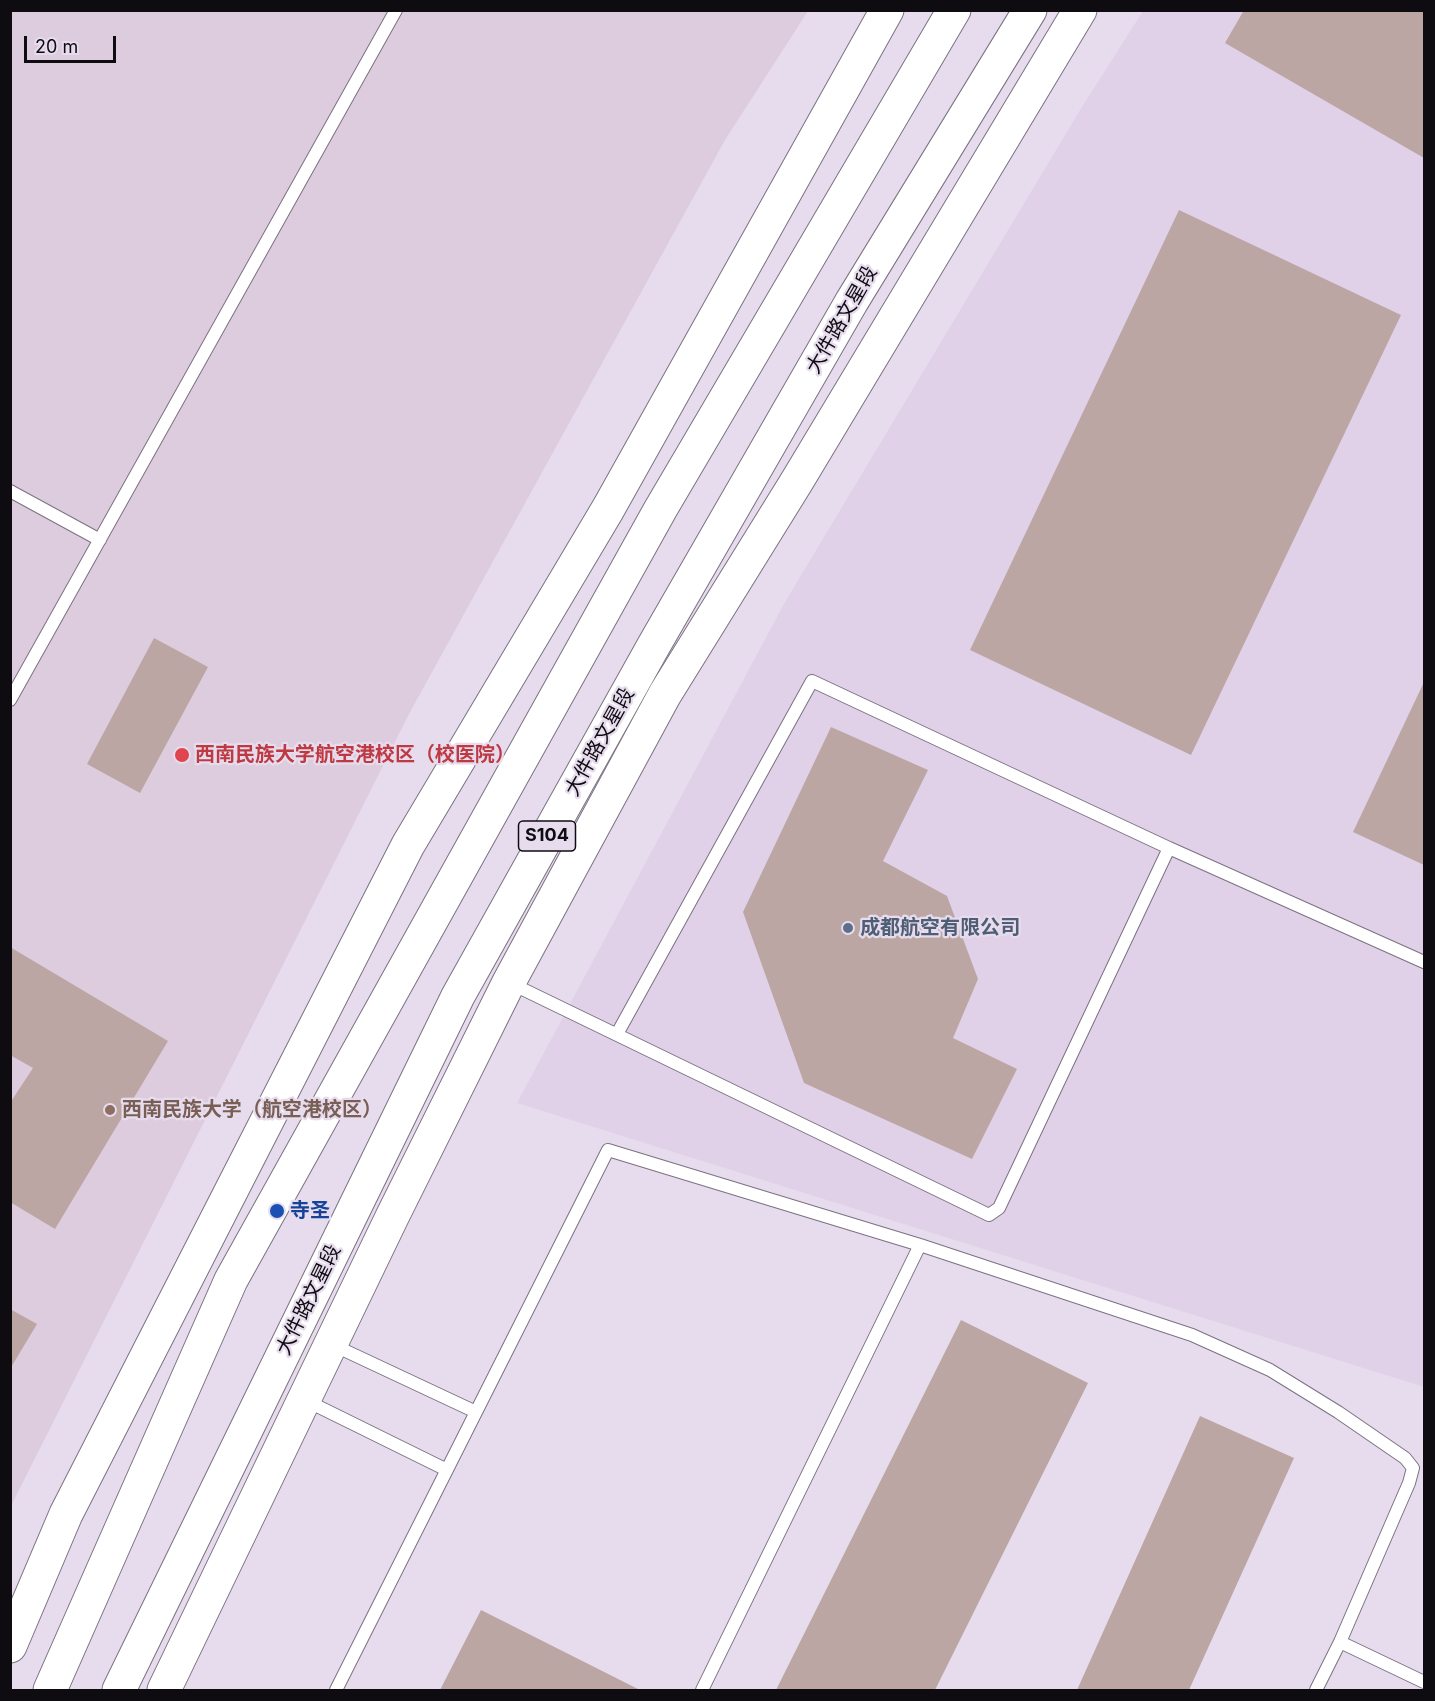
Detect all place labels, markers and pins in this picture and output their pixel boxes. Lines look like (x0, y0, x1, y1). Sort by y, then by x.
place label: 西南民族大学航空港校区（校医院） (195, 743, 515, 767)
marker: 西南民族大学航空港校区（校医院） (173, 746, 191, 764)
place label: 成都航空有限公司 (860, 916, 1020, 940)
marker: 成都航空有限公司 (841, 921, 855, 935)
place label: 西南民族大学（航空港校区） (122, 1098, 382, 1122)
marker: 西南民族大学（航空港校区） (103, 1103, 117, 1117)
place label: 寺圣 (290, 1199, 330, 1223)
marker: 寺圣 (268, 1202, 286, 1220)

